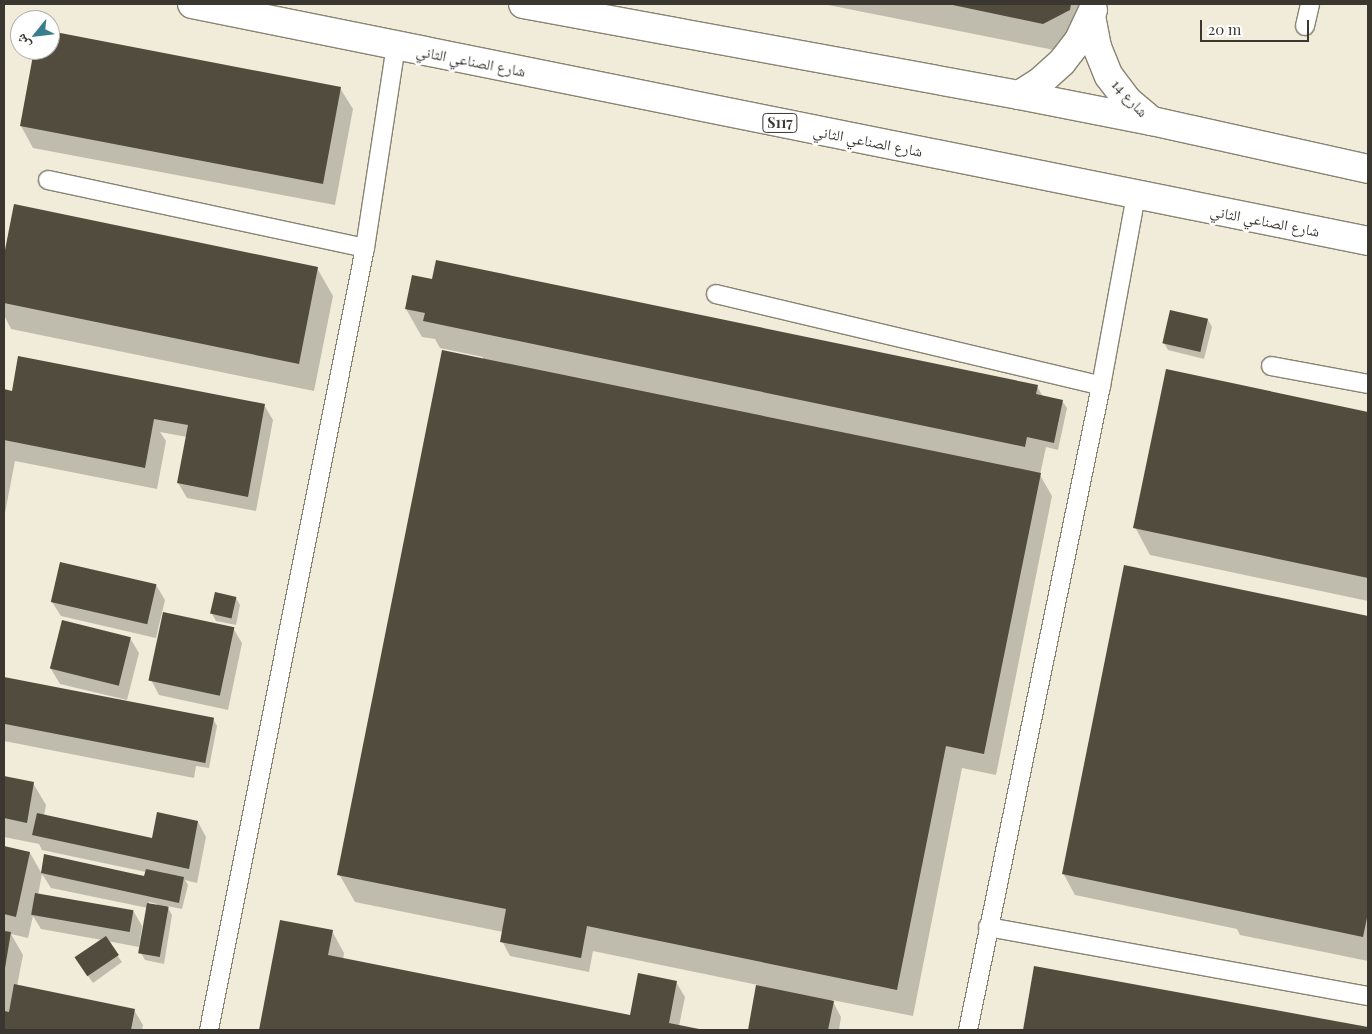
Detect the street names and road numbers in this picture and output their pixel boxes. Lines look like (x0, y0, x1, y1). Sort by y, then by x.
street label: شارع الصناعي الثاني (415, 42, 527, 80)
street label: شارع 14 (1108, 75, 1152, 121)
road number: S117 (761, 112, 799, 134)
street label: شارع الصناعي الثاني (812, 122, 924, 160)
street label: شارع الصناعي الثاني (1209, 202, 1321, 240)

